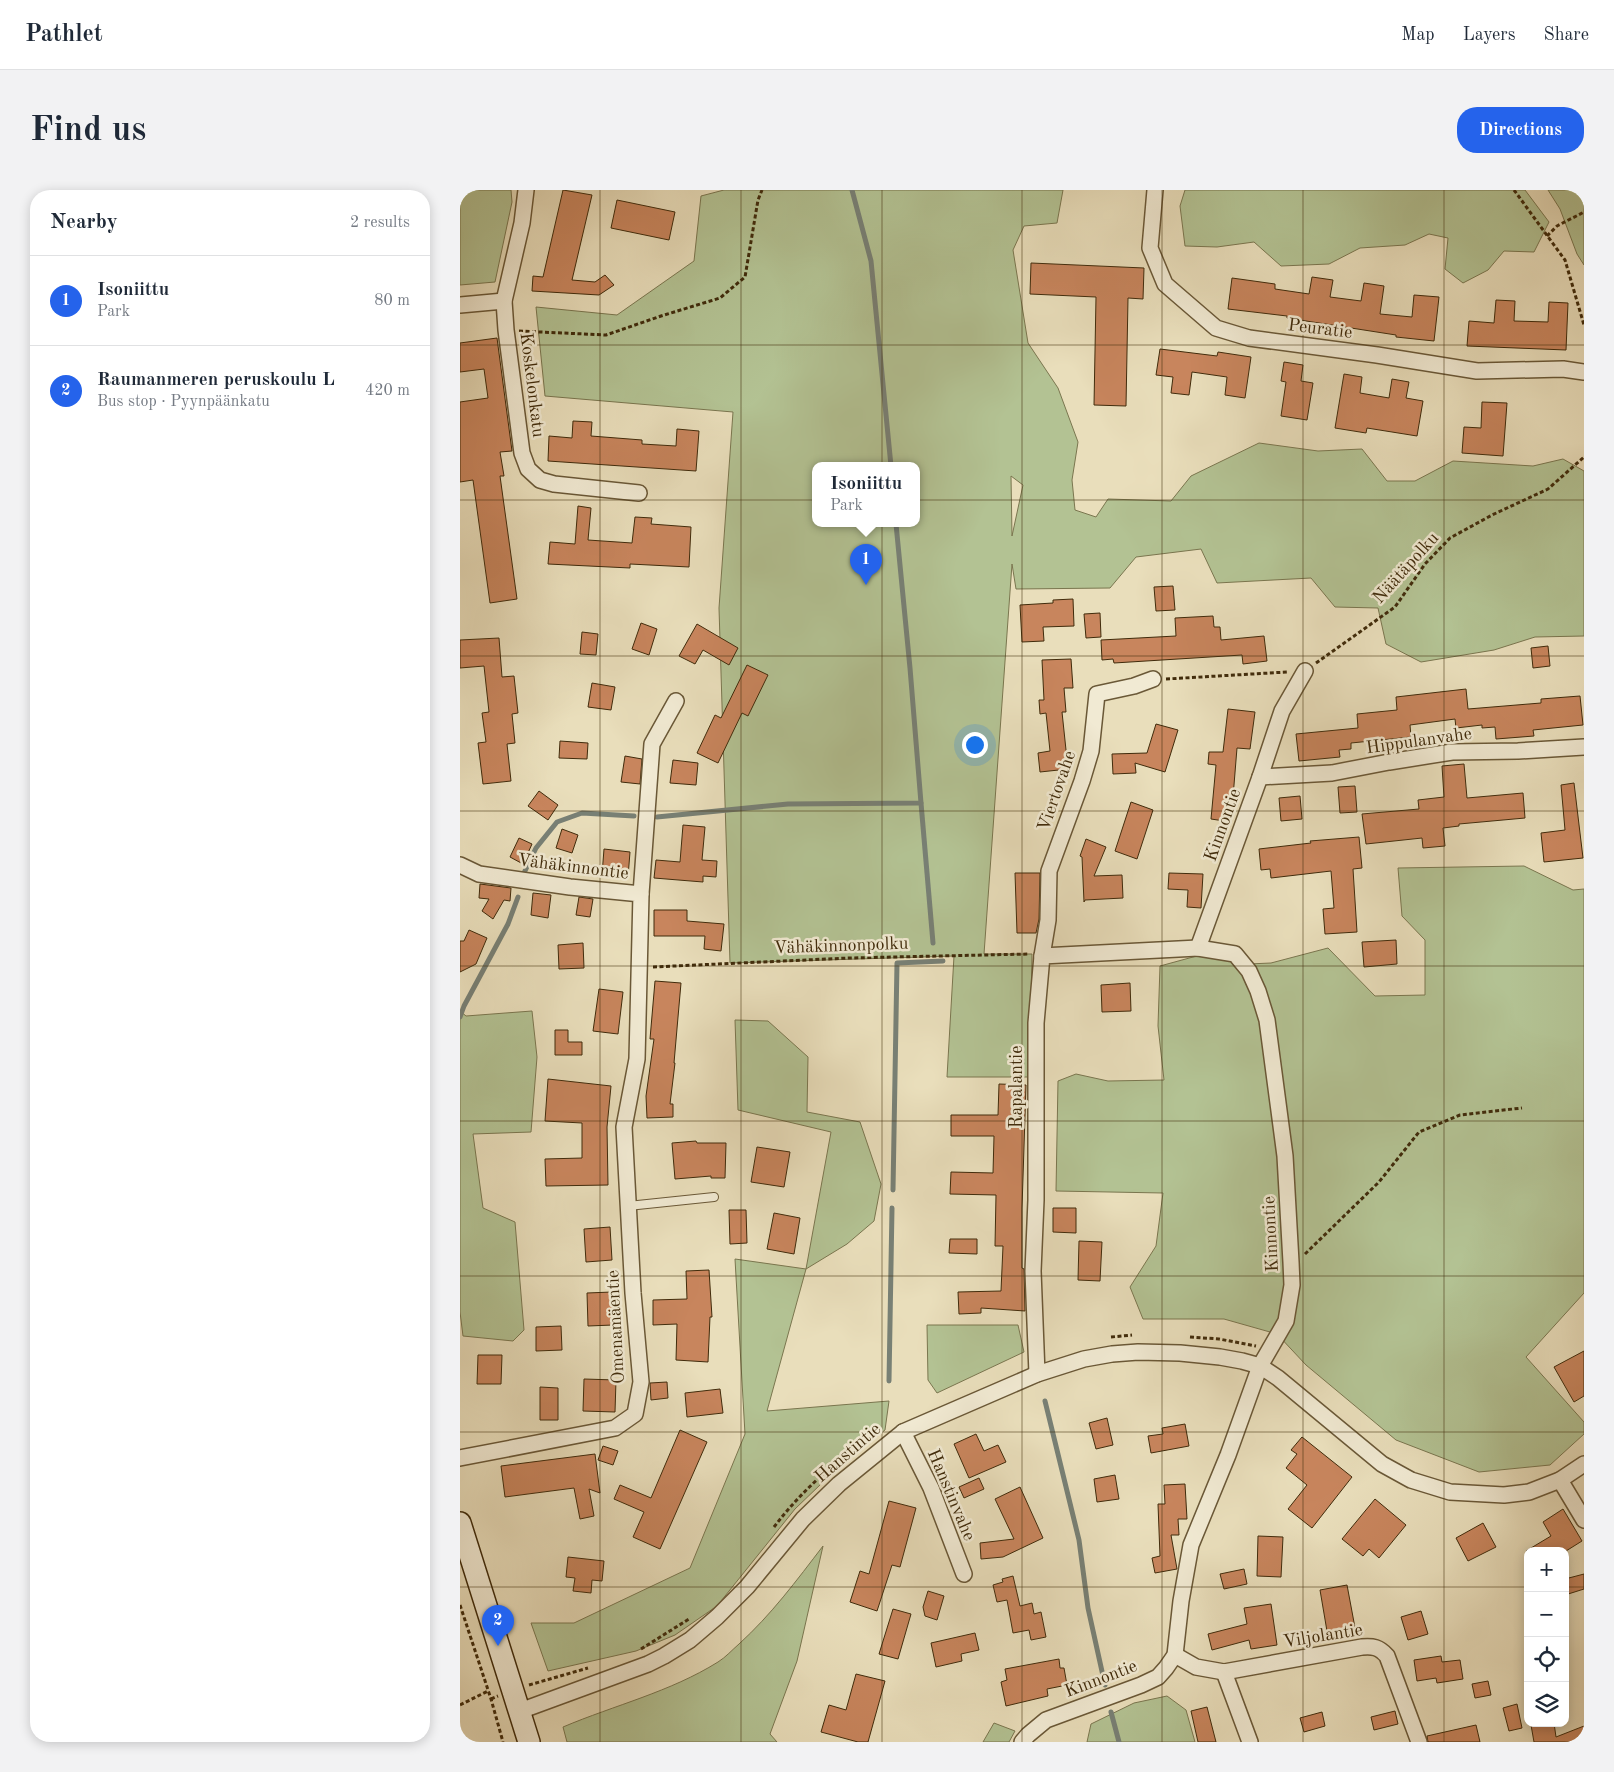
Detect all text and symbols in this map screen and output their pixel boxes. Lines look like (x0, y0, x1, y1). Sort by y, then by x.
text: Pathlet (25, 23, 103, 47)
text: Map (1401, 26, 1435, 44)
text: Layers (1463, 26, 1515, 44)
text: Share (1543, 26, 1589, 44)
button: Directions (1457, 107, 1584, 153)
text: Find us (30, 113, 146, 148)
text: Nearby (50, 212, 118, 233)
text: 2 results (350, 215, 410, 231)
text: Isoniittu (97, 281, 169, 300)
text: 1 (61, 293, 71, 309)
text: 80 m (374, 293, 410, 309)
text: Park (97, 304, 130, 320)
street label: Peuratie (1287, 316, 1353, 342)
street label: Koskelonkatu (517, 331, 547, 439)
text: Raumanmeren peruskoulu L (97, 371, 335, 390)
text: 2 (61, 383, 71, 399)
text: 420 m (365, 383, 410, 399)
text: Bus stop · Pyynpäänkatu (97, 394, 270, 410)
popup (812, 462, 920, 527)
text: Isoniittu (830, 475, 902, 494)
text: Park (830, 498, 863, 514)
street label: Näätäpolku (1370, 529, 1443, 607)
pin: 1 (850, 544, 882, 585)
street label: Hippulanvahe (1365, 725, 1473, 757)
your location (962, 732, 988, 758)
street label: Viertovahe (1035, 748, 1079, 834)
street label: Kinnontie (1202, 786, 1244, 864)
street label: Vähäkinnontie (516, 851, 630, 883)
street label: Vähäkinnonpolku (773, 935, 909, 957)
street label: Rapalantie (1008, 1046, 1026, 1128)
street label: Kinnontie (1260, 1196, 1282, 1272)
street label: Omenamäentie (604, 1269, 628, 1385)
street label: Hanstintie (812, 1420, 884, 1486)
street label: Hanstinvahe (924, 1447, 978, 1543)
map controls (1524, 1547, 1569, 1727)
button: + (1524, 1547, 1569, 1592)
button: − (1524, 1592, 1569, 1637)
pin: 2 (482, 1605, 514, 1646)
street label: Viljolantie (1282, 1621, 1364, 1651)
button: locate (1524, 1637, 1569, 1682)
street label: Kinnontie (1062, 1657, 1140, 1701)
button: layers (1524, 1682, 1569, 1727)

